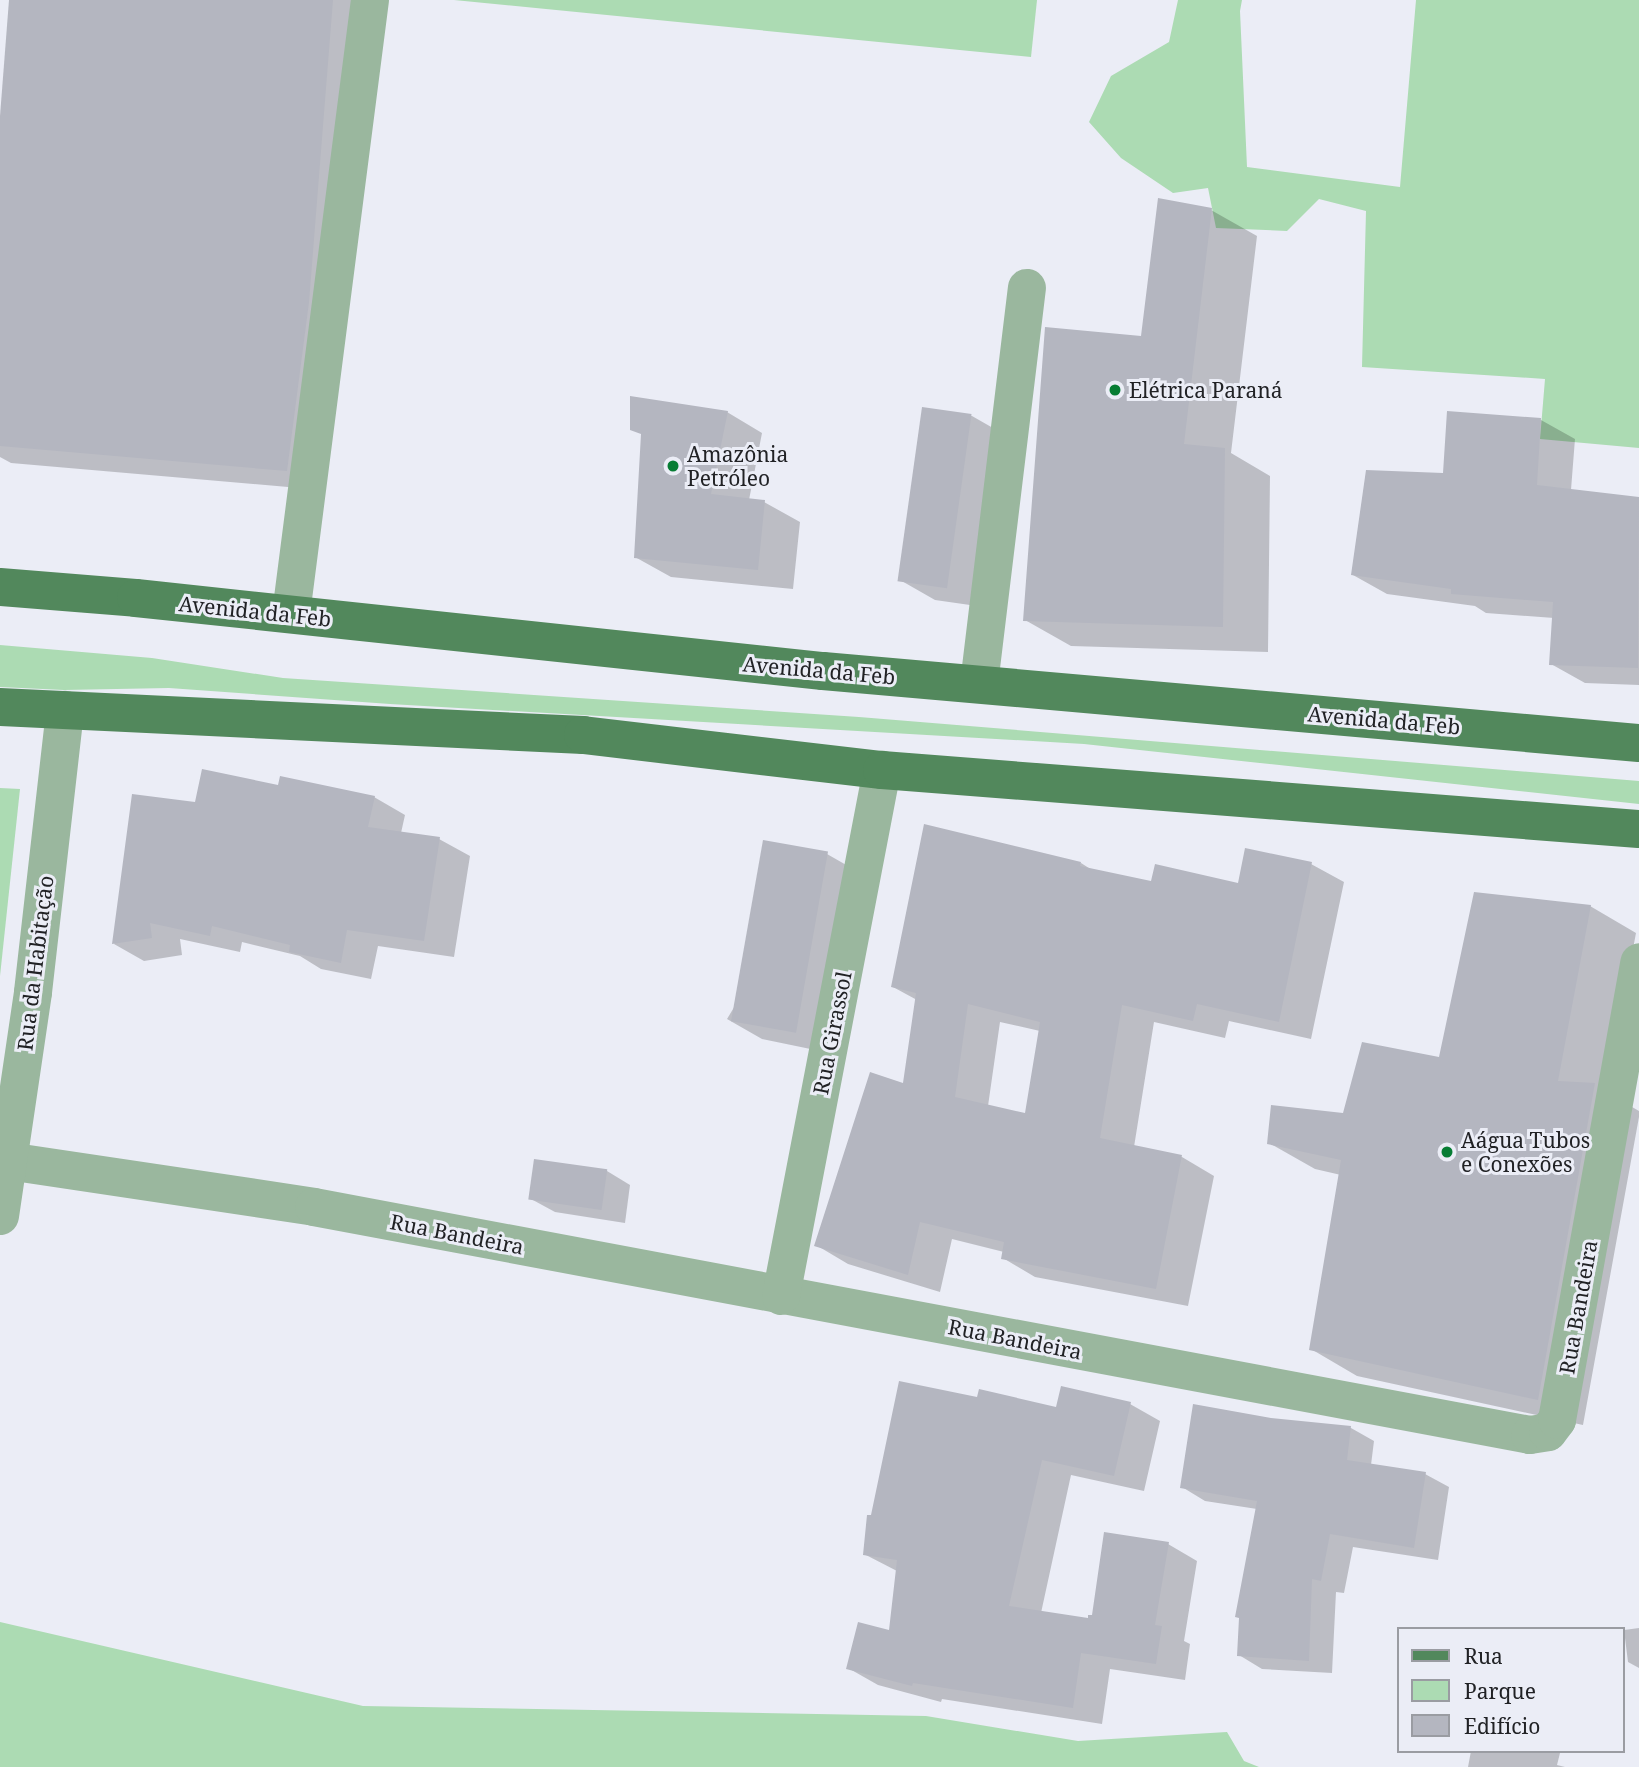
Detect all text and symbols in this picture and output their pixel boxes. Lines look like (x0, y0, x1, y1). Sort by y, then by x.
place label: Elétrica Paraná (1129, 377, 1283, 403)
marker: Elétrica Paraná (1107, 382, 1123, 398)
place label: Amazônia Petróleo (687, 441, 788, 491)
marker: Amazônia Petróleo (665, 458, 681, 474)
street label: Avenida da Feb (177, 590, 333, 632)
street label: Avenida da Feb (742, 651, 896, 689)
street label: Avenida da Feb (1307, 701, 1461, 739)
street label: Rua da Habitação (12, 874, 58, 1052)
street label: Rua Girassol (808, 969, 856, 1097)
place label: Aágua Tubos e Conexões (1461, 1127, 1590, 1177)
marker: Aágua Tubos e Conexões (1439, 1144, 1455, 1160)
street label: Rua Bandeira (388, 1209, 526, 1259)
street label: Rua Bandeira (1554, 1238, 1602, 1376)
street label: Rua Bandeira (946, 1314, 1084, 1364)
legend (1398, 1627, 1625, 1753)
text: Rua (1464, 1642, 1503, 1670)
text: Parque (1464, 1677, 1536, 1705)
text: Edifício (1464, 1712, 1540, 1740)

